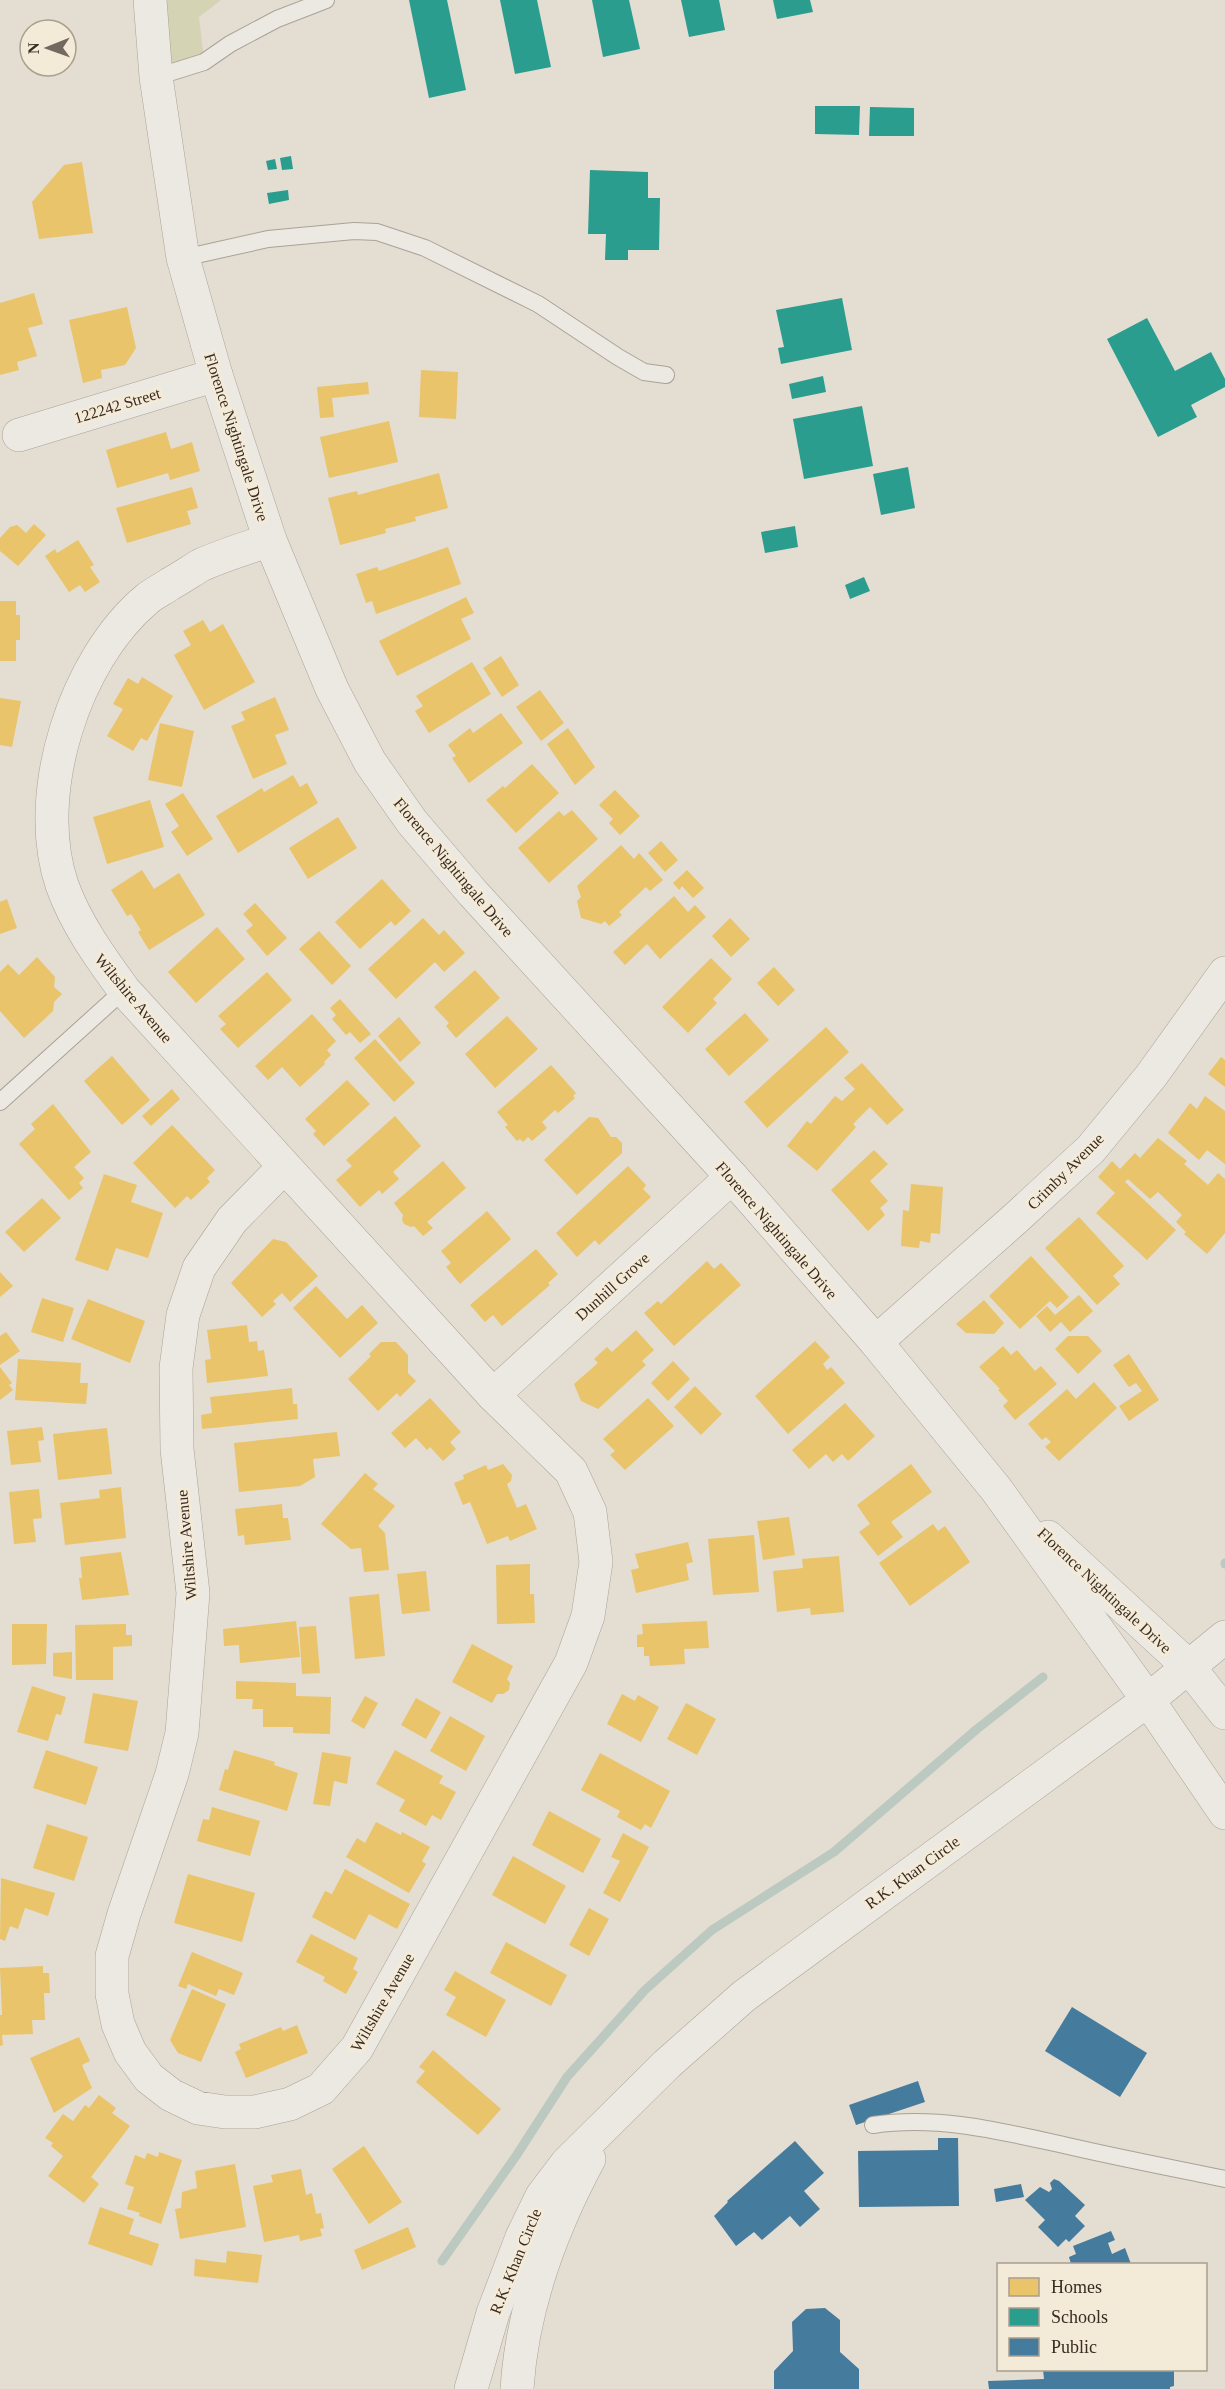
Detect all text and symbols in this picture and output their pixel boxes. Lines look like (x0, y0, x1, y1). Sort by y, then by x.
north arrow (18, 18, 78, 78)
text: N (25, 42, 42, 54)
street label: Florence Nightingale Drive (200, 351, 272, 524)
street label: 122242 Street (72, 384, 163, 427)
street label: Florence Nightingale Drive (390, 794, 517, 941)
street label: Wiltshire Avenue (92, 950, 176, 1046)
street label: Crimby Avenue (1024, 1130, 1108, 1214)
street label: Florence Nightingale Drive (712, 1158, 841, 1303)
street label: Dunhill Grove (572, 1249, 653, 1324)
street label: Wiltshire Avenue (173, 1489, 200, 1601)
street label: Florence Nightingale Drive (1034, 1524, 1175, 1657)
street label: R.K. Khan Circle (862, 1833, 963, 1912)
street label: Wiltshire Avenue (347, 1950, 417, 2054)
street label: R.K. Khan Circle (487, 2206, 544, 2316)
legend (997, 2263, 1207, 2371)
text: Homes (1051, 2277, 1102, 2297)
text: Schools (1051, 2307, 1108, 2327)
text: Public (1051, 2337, 1097, 2357)

